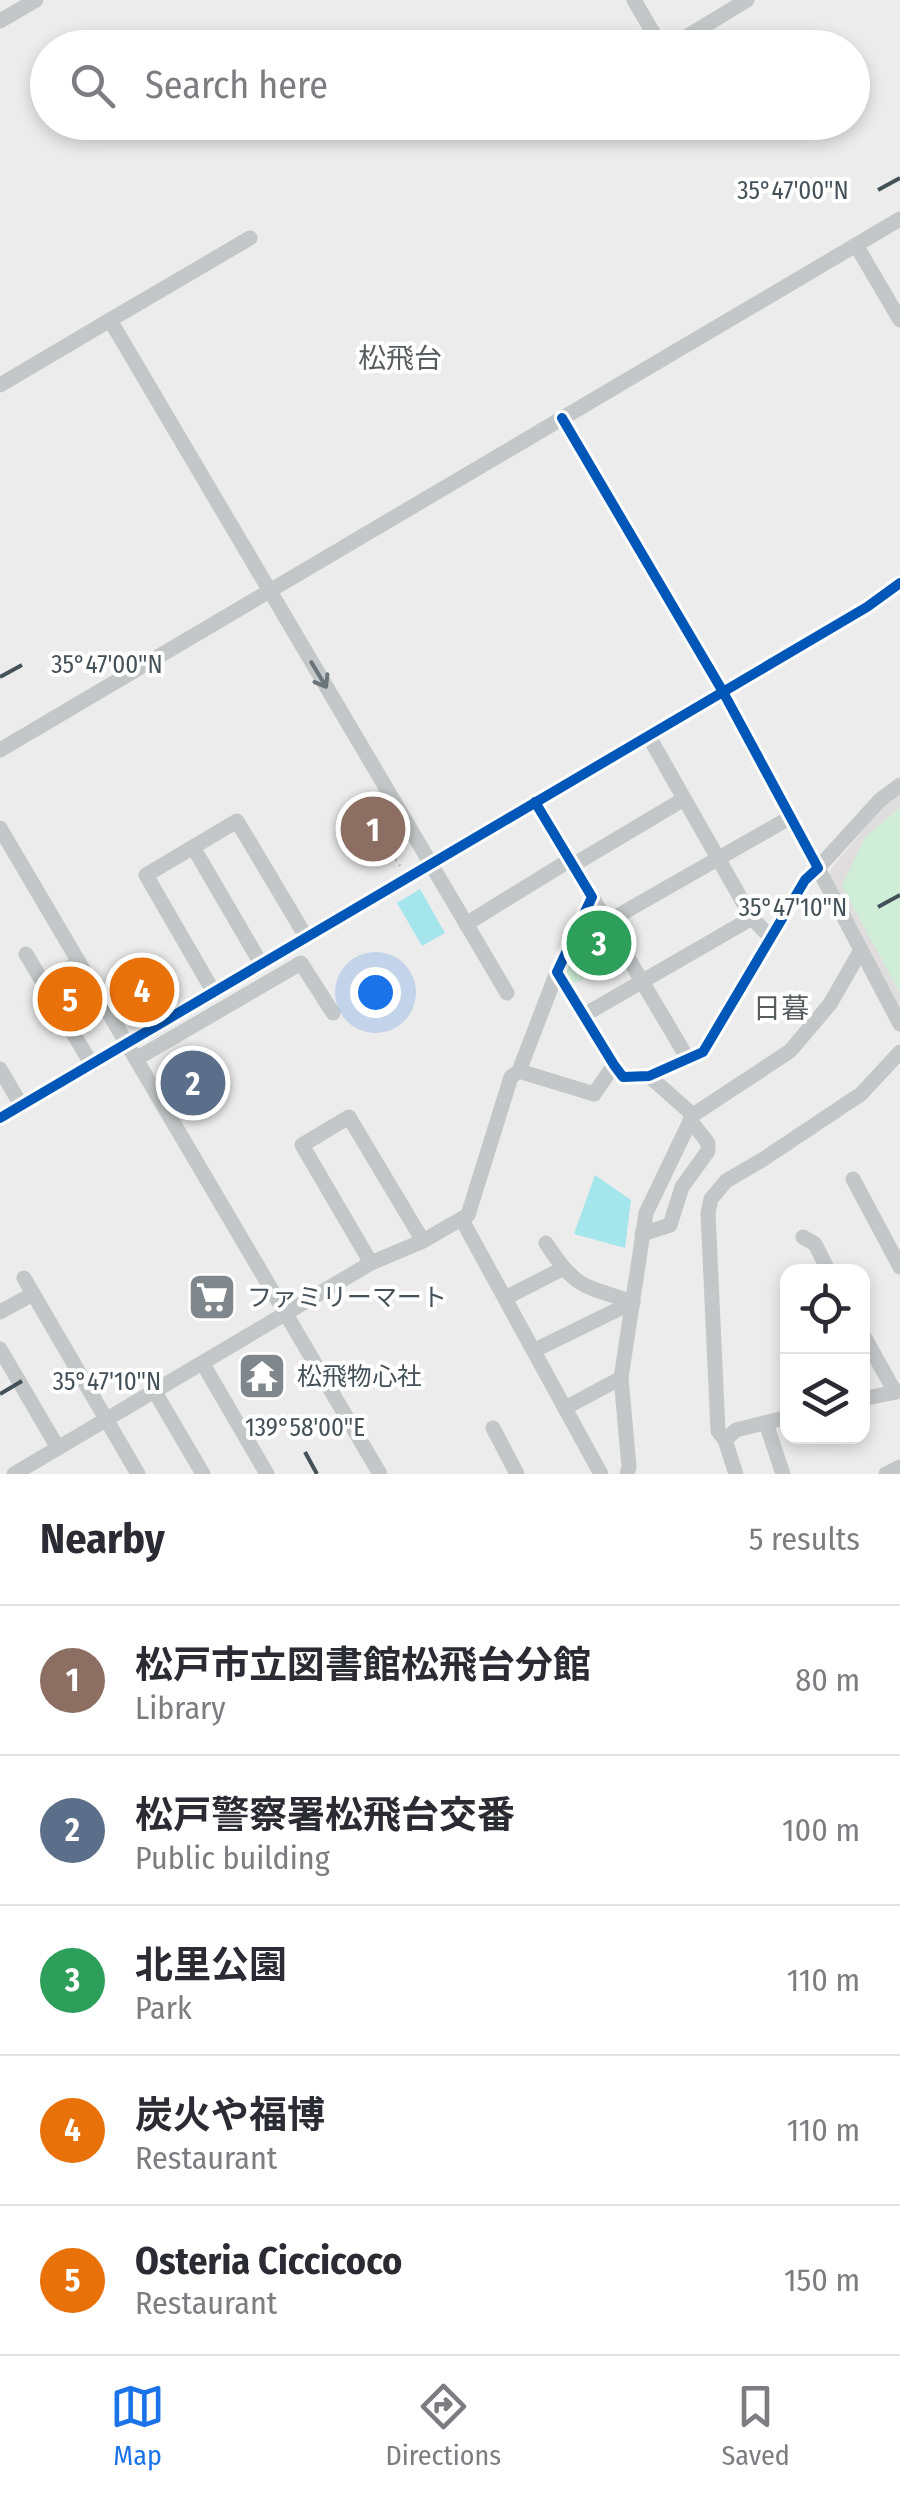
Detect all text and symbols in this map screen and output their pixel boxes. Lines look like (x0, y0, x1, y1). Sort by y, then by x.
search box (30, 30, 870, 140)
icon: search (65, 58, 120, 113)
text: Search here (145, 62, 328, 108)
text: 35°47'00"N (737, 176, 849, 206)
district label: 松飛台 (358, 342, 442, 375)
text: 35°47'00"N (51, 650, 163, 680)
one-way arrow (309, 660, 329, 689)
pin: 1 (340, 792, 406, 866)
text: 35°47'10"N (739, 893, 847, 923)
pin: 3 (566, 906, 632, 980)
pin: 4 (110, 952, 174, 1028)
pin: 5 (38, 962, 102, 1036)
your location (350, 967, 401, 1018)
district label: 日暮 (753, 992, 809, 1025)
pin: 2 (160, 1046, 226, 1120)
map controls (780, 1264, 870, 1444)
button: locate (780, 1264, 870, 1354)
supermarket icon: ファミリーマート (186, 1271, 238, 1323)
place label: ファミリーマート (247, 1283, 447, 1313)
temple icon: 松飛物心社 (236, 1350, 288, 1402)
button: layers (780, 1354, 870, 1444)
place label: 松飛物心社 (297, 1362, 422, 1392)
text: 35°47'10"N (53, 1367, 161, 1397)
text: 139°58'00"E (245, 1413, 365, 1443)
text: Nearby (40, 1514, 165, 1564)
text: 5 results (749, 1520, 860, 1558)
text: 松戸市立図書館松飛台分館 (135, 1642, 591, 1688)
text: 1 (66, 1661, 79, 1699)
text: 80 m (795, 1661, 860, 1699)
text: Library (135, 1689, 226, 1727)
text: 松戸警察署松飛台交番 (135, 1792, 515, 1838)
text: 2 (65, 1811, 80, 1849)
text: 100 m (782, 1811, 860, 1849)
text: Public building (135, 1839, 330, 1877)
text: 北里公園 (135, 1942, 287, 1988)
text: 3 (65, 1961, 80, 1999)
text: 110 m (787, 1961, 860, 1999)
text: Park (135, 1989, 192, 2027)
text: 炭火や福博 (135, 2092, 325, 2138)
text: 4 (64, 2111, 81, 2149)
text: 110 m (787, 2111, 860, 2149)
text: Restaurant (135, 2139, 277, 2177)
text: Osteria Ciccicoco (135, 2238, 402, 2284)
text: 5 (65, 2261, 80, 2299)
text: 150 m (784, 2261, 860, 2299)
text: Restaurant (135, 2284, 277, 2322)
tab: Map (110, 2379, 165, 2472)
tab: Directions (385, 2379, 501, 2472)
tab: Saved (721, 2379, 790, 2472)

